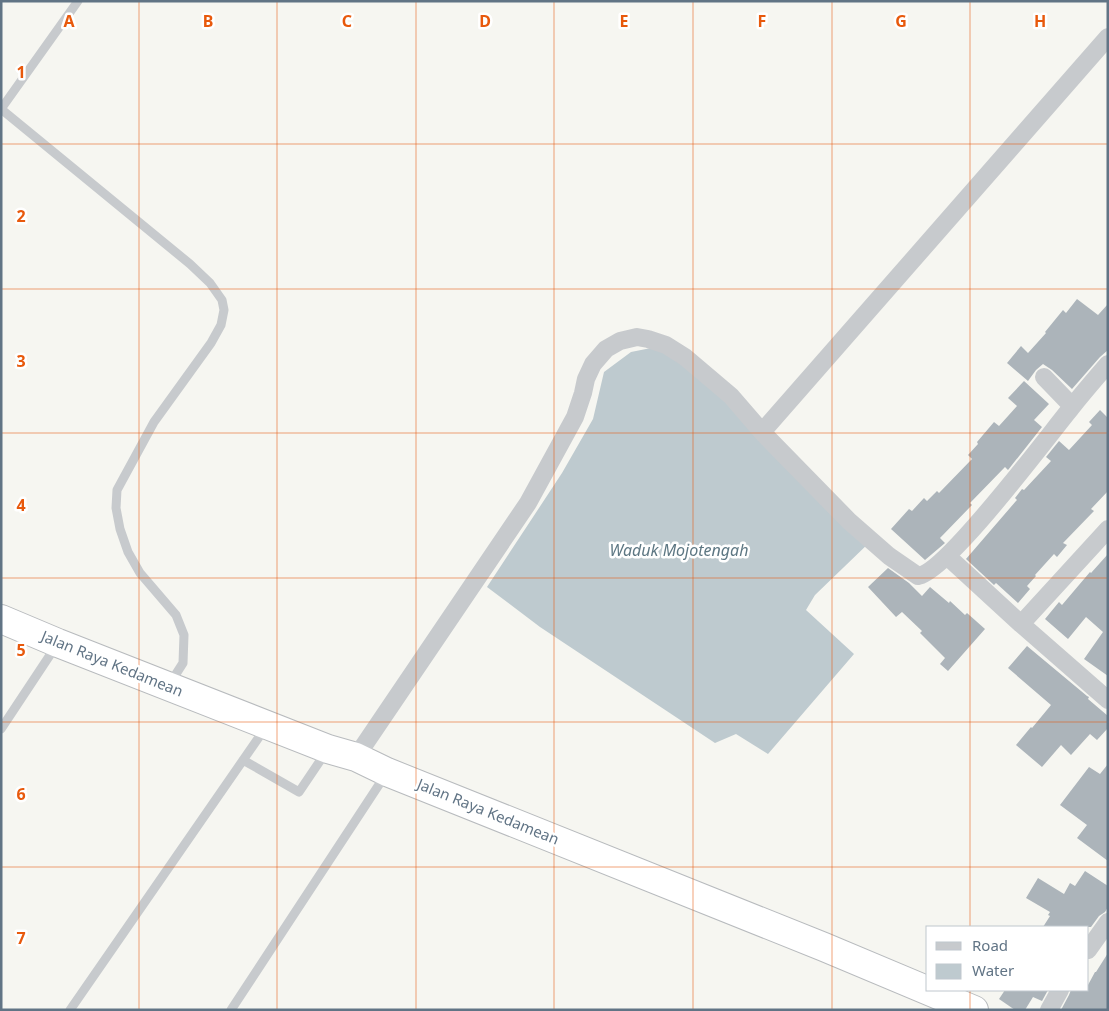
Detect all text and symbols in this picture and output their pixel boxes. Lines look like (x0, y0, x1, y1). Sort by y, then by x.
text: A (63, 10, 75, 32)
text: B (203, 10, 213, 32)
text: C (342, 10, 352, 32)
text: D (479, 10, 491, 32)
text: E (620, 10, 629, 32)
text: F (758, 10, 766, 32)
text: G (895, 10, 907, 32)
text: H (1034, 10, 1046, 32)
text: 1 (16, 61, 26, 83)
text: 2 (16, 205, 26, 227)
text: 3 (16, 350, 26, 372)
text: 4 (16, 494, 26, 516)
water label: Waduk Mojotengah (610, 539, 748, 561)
street label: Jalan Raya Kedamean (37, 625, 186, 701)
text: 5 (16, 639, 26, 661)
street label: Jalan Raya Kedamean (413, 773, 562, 849)
text: 6 (16, 783, 26, 805)
legend (926, 926, 1089, 991)
text: 7 (16, 927, 26, 949)
text: Road (972, 935, 1008, 955)
text: Water (972, 960, 1014, 980)

